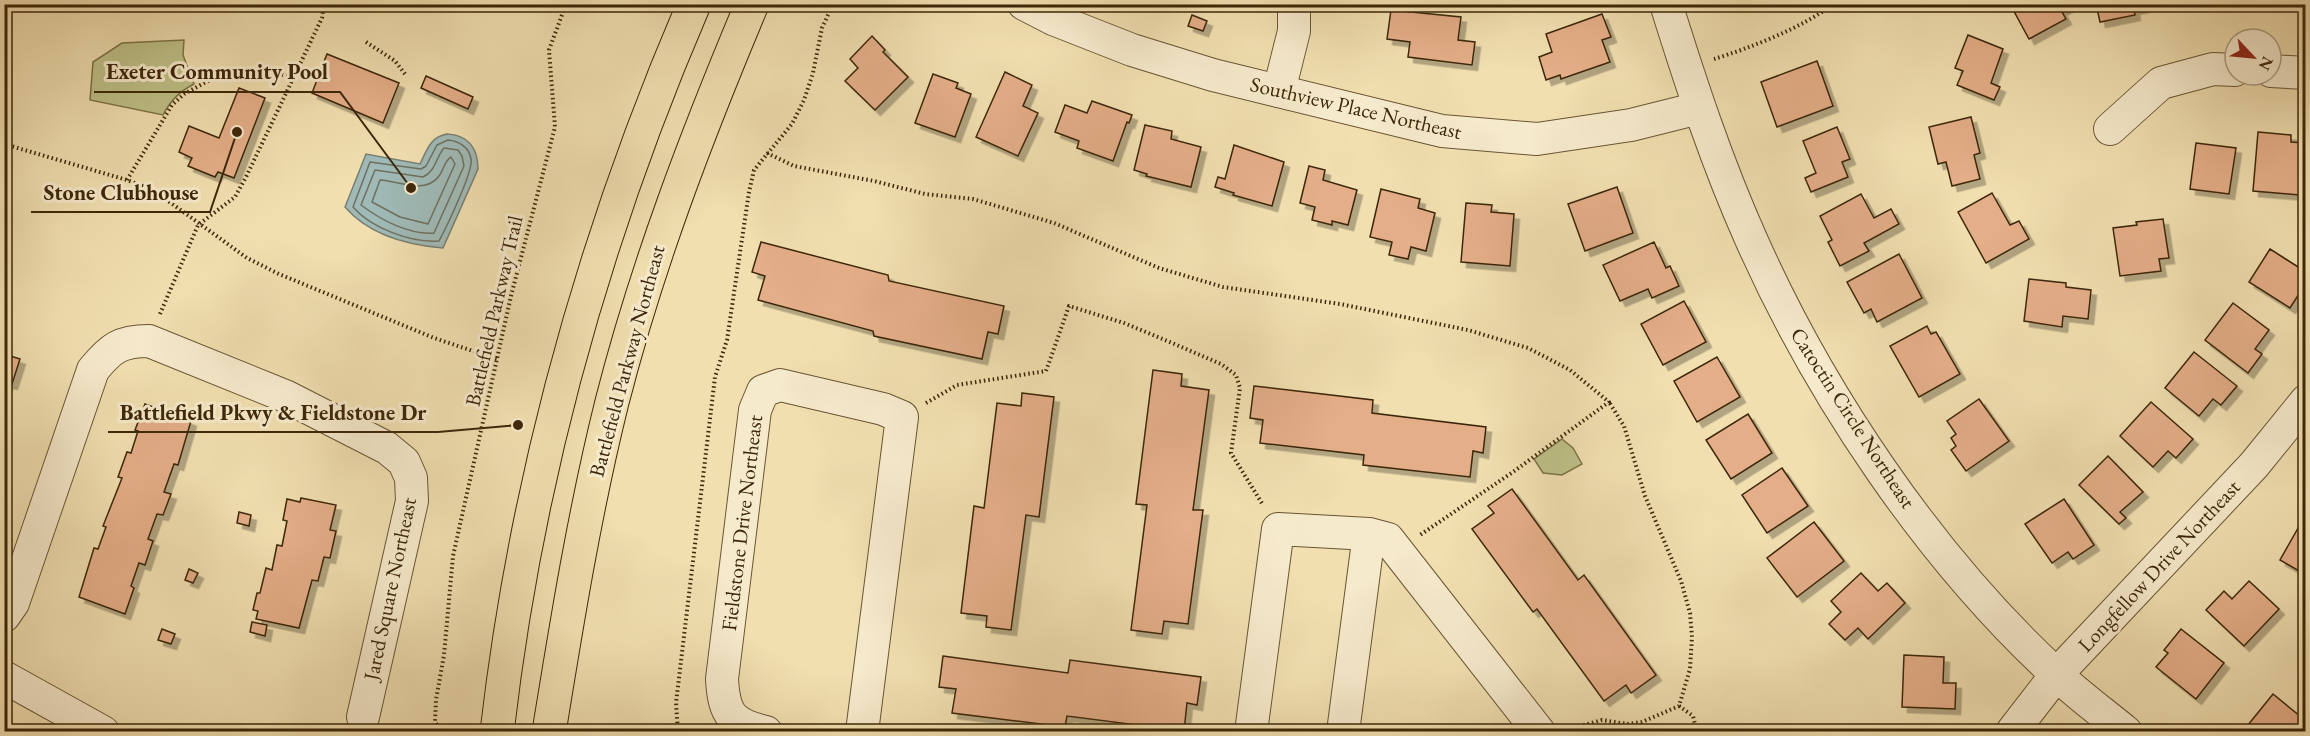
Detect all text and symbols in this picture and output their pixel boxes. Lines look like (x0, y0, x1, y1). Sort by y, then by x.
north arrow (2223, 27, 2283, 87)
callout: Exeter Community Pool (94, 52, 340, 92)
text: N (2254, 53, 2278, 74)
text: Exeter Community Pool (106, 57, 328, 86)
street label: Southview Place Northeast (1248, 70, 1465, 145)
callout: Stone Clubhouse (31, 172, 210, 212)
text: Stone Clubhouse (43, 178, 199, 207)
street label: Battlefield Parkway Trail (458, 213, 529, 409)
street label: Battlefield Parkway Northeast (583, 242, 671, 480)
street label: Catoctin Circle Northeast (1785, 322, 1922, 514)
callout: Battlefield Pkwy & Fieldstone Dr (108, 392, 438, 432)
text: Battlefield Pkwy & Fieldstone Dr (120, 398, 427, 427)
street label: Fieldstone Drive Northeast (715, 413, 768, 633)
street label: Longfellow Drive Northeast (2072, 473, 2246, 658)
street label: Jared Square Northeast (357, 495, 422, 685)

